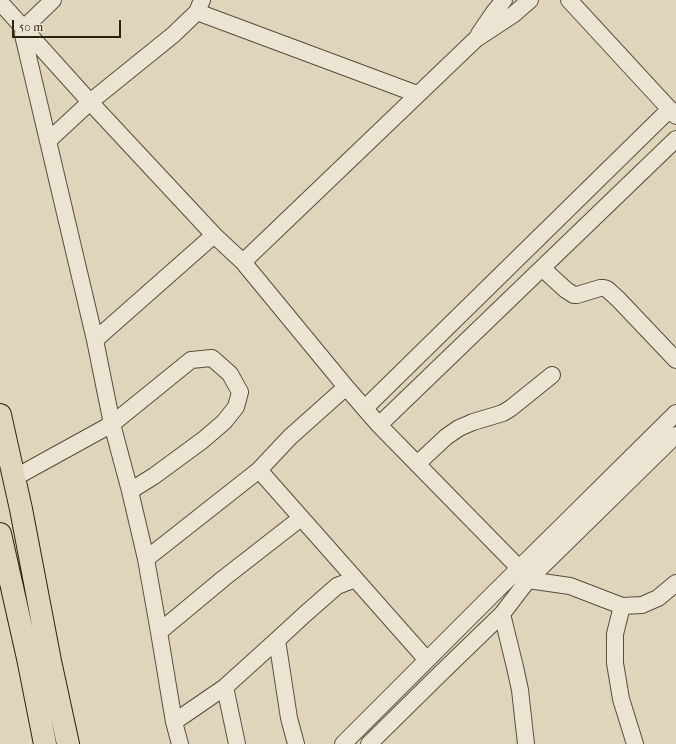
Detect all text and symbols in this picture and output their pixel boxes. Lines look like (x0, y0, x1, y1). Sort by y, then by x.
scale bar (14, 12, 123, 38)
text: 50 m (19, 20, 43, 34)

